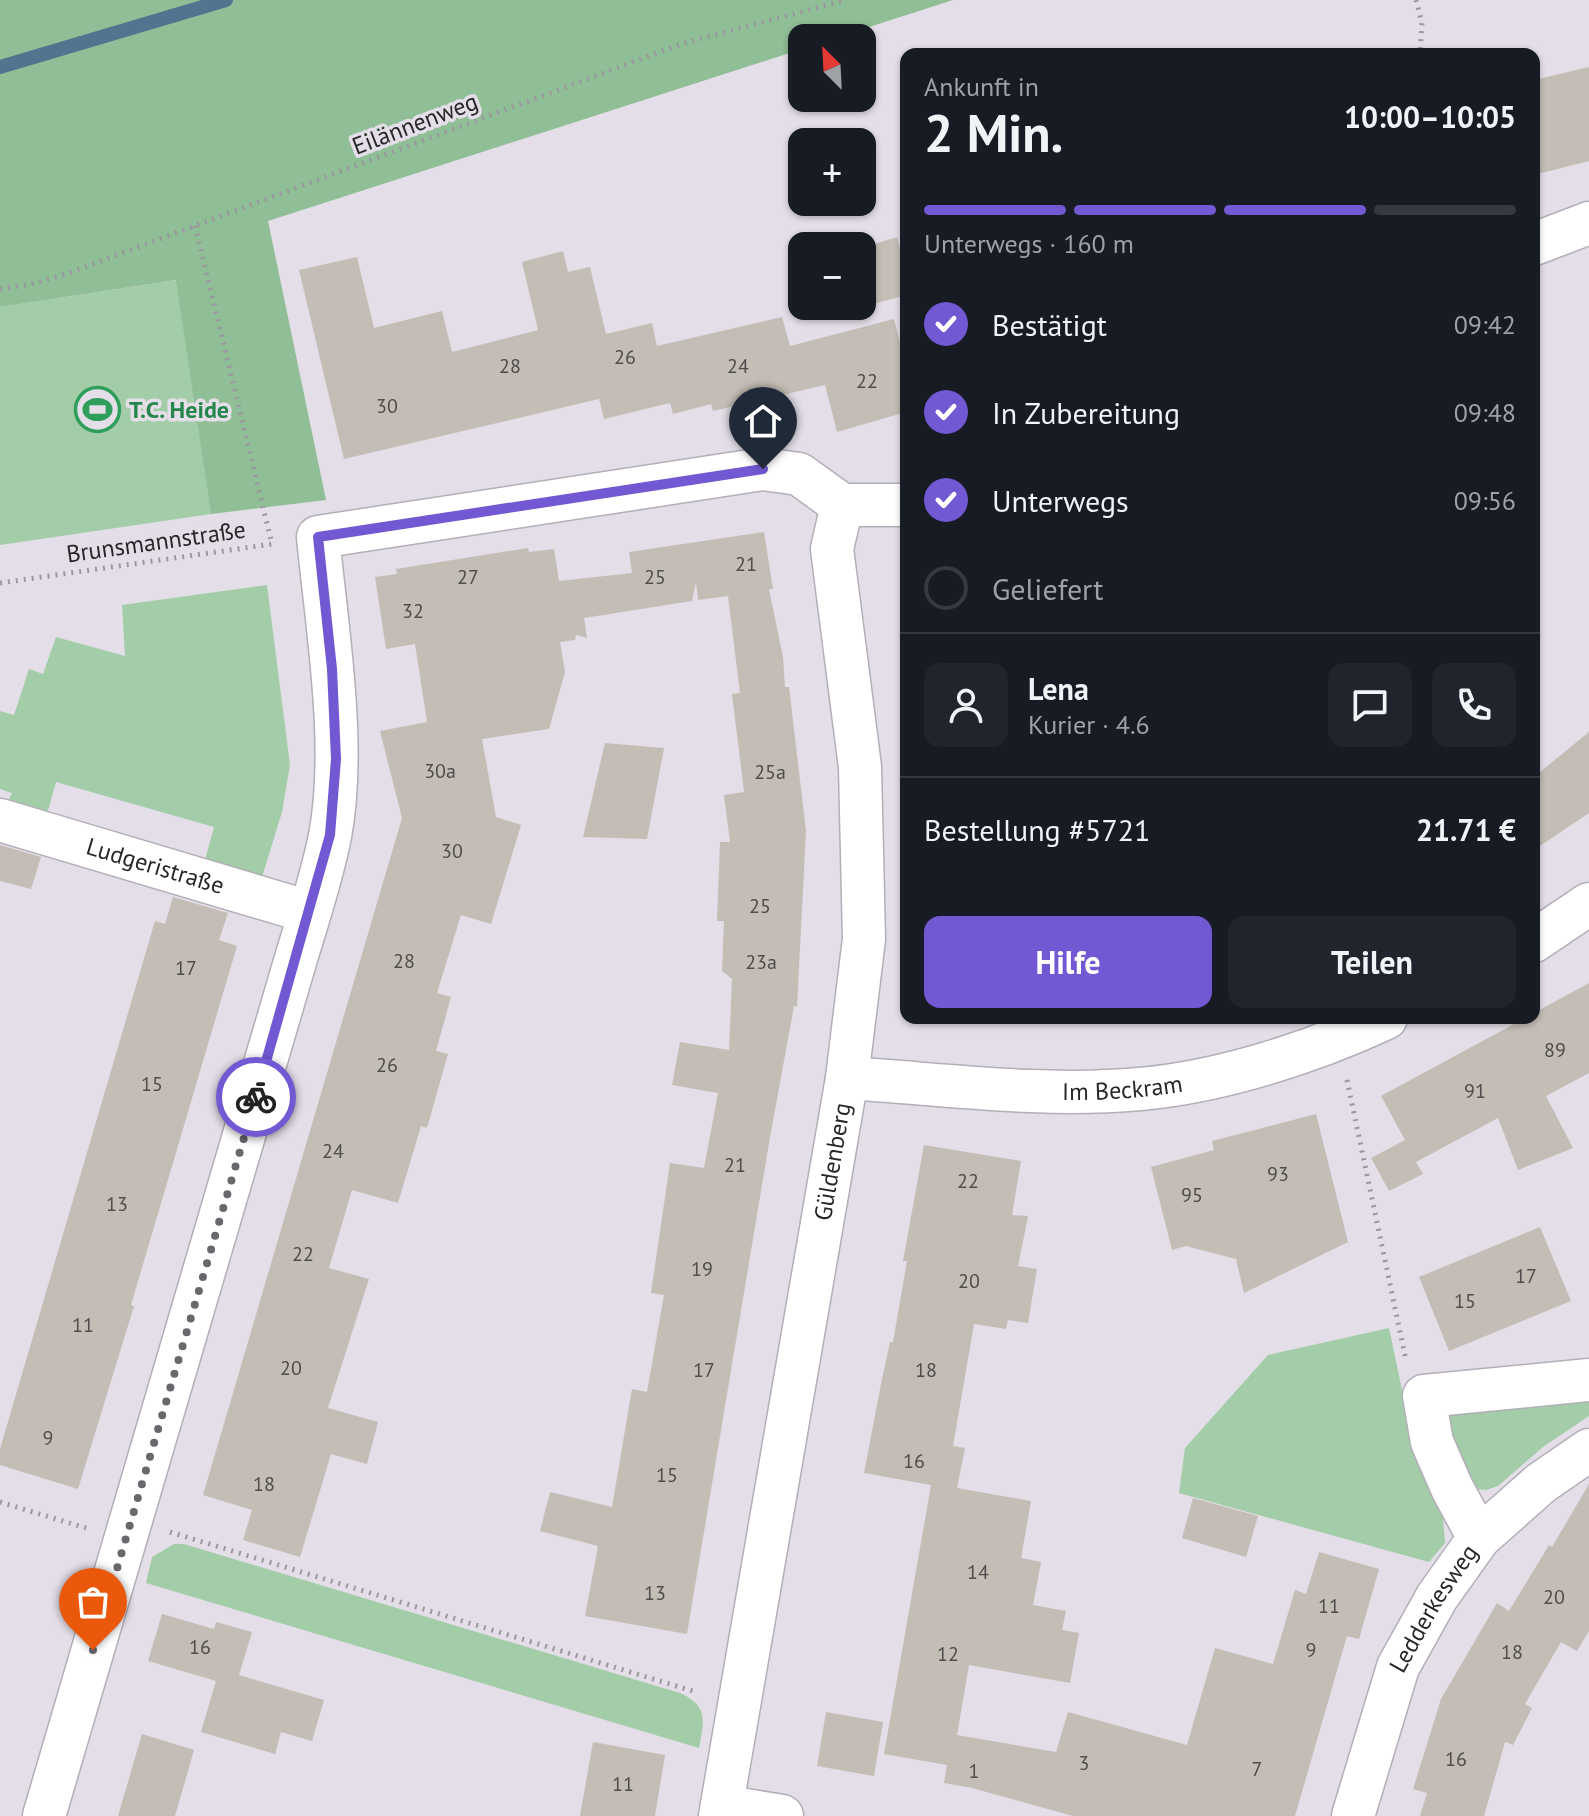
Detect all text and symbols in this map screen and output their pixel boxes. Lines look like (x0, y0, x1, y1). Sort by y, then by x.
north arrow (788, 24, 876, 112)
map controls (788, 24, 876, 320)
text: Ankunft in (924, 70, 1039, 103)
street label: Eilännenweg (348, 85, 482, 162)
text: 10:00–10:05 (1344, 97, 1516, 136)
text: 2 Min. (924, 99, 1063, 166)
button: + (788, 128, 876, 216)
text: Unterwegs · 160 m (924, 227, 1134, 260)
button: − (788, 232, 876, 320)
icon: check (924, 302, 968, 346)
text: Bestätigt (992, 305, 1107, 344)
text: 09:42 (1454, 308, 1516, 341)
house number: 26 (614, 344, 636, 370)
house number: 28 (499, 353, 521, 379)
house number: 24 (727, 353, 749, 379)
house number: 22 (856, 368, 878, 394)
sports icon: T.C. Heide (74, 386, 122, 434)
pin (729, 387, 797, 469)
icon: check (924, 390, 968, 434)
house number: 30 (376, 393, 398, 419)
text: In Zubereitung (992, 393, 1180, 432)
place label: T.C. Heide (129, 394, 229, 425)
text: 09:48 (1454, 396, 1516, 429)
icon: home (741, 399, 785, 443)
icon: check (924, 478, 968, 522)
text: Unterwegs (992, 481, 1129, 520)
text: 09:56 (1454, 484, 1516, 517)
street label: Brunsmannstraße (64, 514, 248, 569)
house number: 21 (735, 551, 757, 577)
house number: 27 (457, 564, 479, 590)
house number: 25 (644, 564, 666, 590)
text: Geliefert (992, 569, 1103, 608)
house number: 32 (402, 598, 424, 624)
button: person (924, 663, 1008, 747)
button: chat (1328, 663, 1412, 747)
button: phone (1432, 663, 1516, 747)
text: Lena (1028, 669, 1089, 708)
text: Kurier · 4.6 (1028, 708, 1150, 741)
house number: 30a (424, 758, 456, 784)
house number: 25a (754, 759, 786, 785)
text: Bestellung #5721 (924, 810, 1150, 849)
text: 21.71 € (1416, 810, 1516, 849)
street label: Ludgeristraße (83, 831, 228, 901)
house number: 30 (441, 838, 463, 864)
house number: 25 (749, 893, 771, 919)
button: Hilfe (924, 916, 1212, 1008)
button: Teilen (1228, 916, 1516, 1008)
house number: 28 (393, 948, 415, 974)
house number: 23a (745, 949, 777, 975)
house number: 17 (175, 955, 197, 981)
house number: 89 (1544, 1037, 1566, 1063)
house number: 26 (376, 1052, 398, 1078)
courier (216, 1057, 296, 1137)
street label: Im Beckram (1062, 1068, 1185, 1107)
house number: 15 (141, 1071, 163, 1097)
icon: bike (234, 1075, 278, 1119)
house number: 91 (1464, 1078, 1486, 1104)
street label: Güldenberg (807, 1100, 857, 1223)
house number: 24 (322, 1138, 344, 1164)
house number: 21 (724, 1152, 746, 1178)
house number: 93 (1267, 1161, 1289, 1187)
house number: 22 (957, 1168, 979, 1194)
house number: 95 (1181, 1182, 1203, 1208)
house number: 13 (106, 1191, 128, 1217)
house number: 22 (292, 1241, 314, 1267)
house number: 19 (691, 1256, 713, 1282)
house number: 17 (1515, 1263, 1537, 1289)
house number: 20 (958, 1268, 980, 1294)
house number: 15 (1454, 1288, 1476, 1314)
house number: 11 (72, 1312, 94, 1338)
house number: 20 (280, 1355, 302, 1381)
house number: 17 (693, 1357, 715, 1383)
house number: 18 (915, 1357, 937, 1383)
house number: 9 (43, 1425, 53, 1451)
house number: 16 (903, 1448, 925, 1474)
house number: 15 (656, 1462, 678, 1488)
house number: 18 (253, 1471, 275, 1497)
street label: Ledderkesweg (1382, 1538, 1484, 1678)
house number: 14 (967, 1559, 989, 1585)
pin (59, 1568, 127, 1650)
icon: bag (71, 1580, 115, 1624)
house number: 13 (644, 1580, 666, 1606)
house number: 20 (1543, 1584, 1565, 1610)
house number: 11 (1318, 1593, 1340, 1619)
house number: 16 (189, 1634, 211, 1660)
house number: 9 (1306, 1637, 1316, 1663)
house number: 18 (1501, 1639, 1523, 1665)
house number: 12 (937, 1641, 959, 1667)
house number: 16 (1445, 1746, 1467, 1772)
house number: 3 (1079, 1750, 1089, 1776)
house number: 7 (1252, 1756, 1262, 1782)
house number: 1 (969, 1758, 979, 1784)
house number: 11 (612, 1771, 634, 1797)

